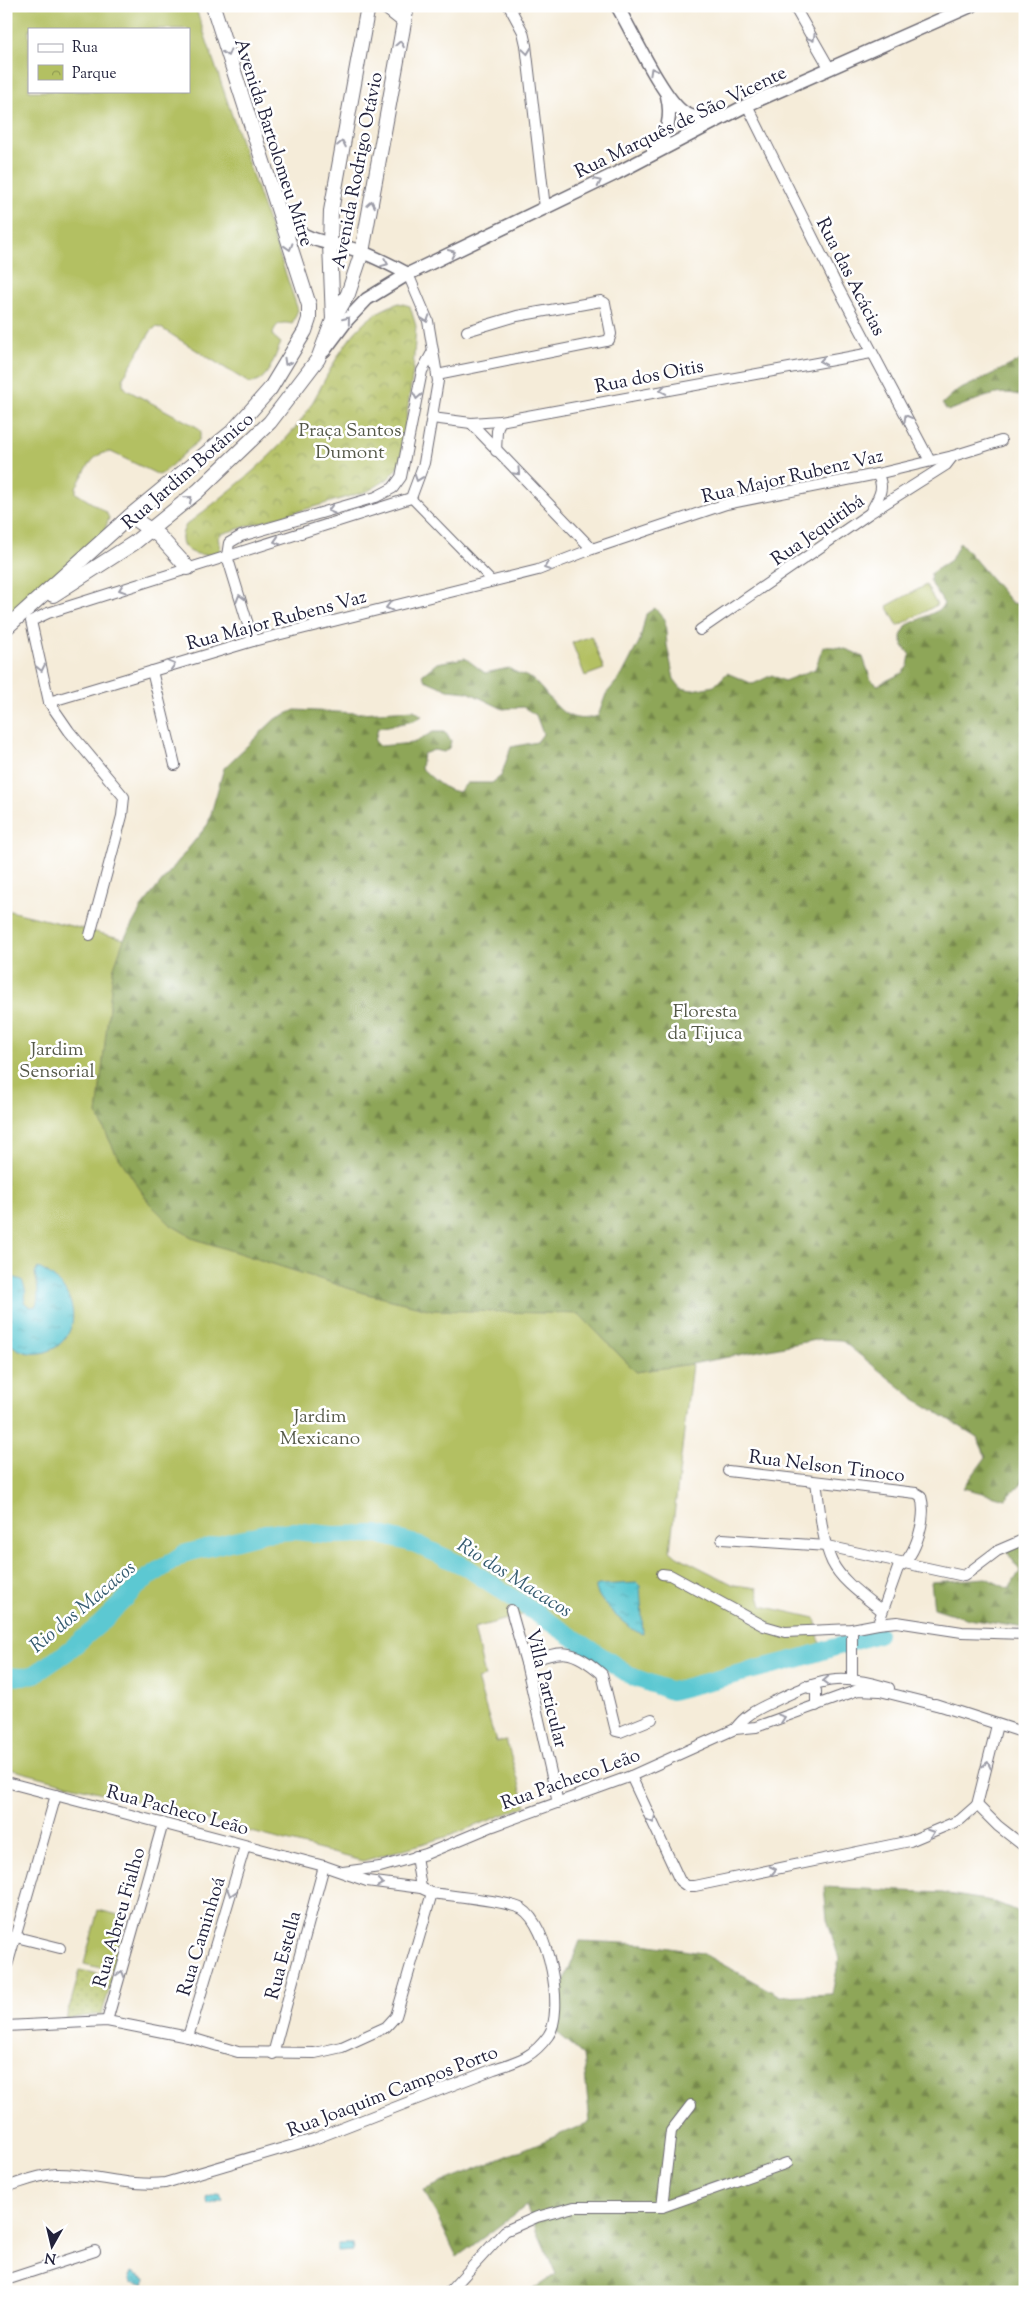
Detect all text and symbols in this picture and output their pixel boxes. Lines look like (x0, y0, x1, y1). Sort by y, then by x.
legend (28, 28, 190, 92)
one-way arrow (806, 32, 816, 41)
street label: Avenida Bartolomeu Mitre (226, 35, 319, 250)
text: Rua (72, 38, 98, 59)
one-way arrow (394, 40, 404, 49)
one-way arrow (521, 47, 531, 55)
one-way arrow (221, 48, 231, 56)
street label: Rua Marquês de São Vicente (571, 60, 792, 186)
text: Parque (72, 64, 116, 85)
one-way arrow (650, 67, 660, 76)
street label: Avenida Rodrigo Otávio (326, 70, 391, 271)
one-way arrow (336, 139, 347, 148)
one-way arrow (593, 178, 602, 188)
one-way arrow (365, 200, 375, 209)
street label: Rua das Acácias (808, 213, 891, 341)
one-way arrow (284, 242, 294, 250)
one-way arrow (447, 248, 456, 259)
one-way arrow (380, 256, 389, 267)
one-way arrow (420, 314, 430, 322)
one-way arrow (342, 317, 351, 326)
street label: Rua dos Oitis (593, 354, 706, 401)
one-way arrow (283, 356, 293, 365)
one-way arrow (819, 356, 828, 366)
one-way arrow (659, 384, 668, 394)
one-way arrow (413, 392, 423, 400)
street label: Rua Jardim Botânico (117, 407, 260, 537)
one-way arrow (903, 414, 913, 423)
park label: Praça Santos Dumont (299, 418, 401, 467)
street label: Rua Major Rubenz Vaz (699, 443, 886, 511)
one-way arrow (511, 466, 520, 475)
one-way arrow (414, 473, 424, 481)
street label: Rua Jequitibá (766, 489, 871, 573)
one-way arrow (183, 495, 192, 504)
one-way arrow (327, 505, 336, 515)
one-way arrow (273, 535, 281, 545)
one-way arrow (543, 561, 551, 571)
one-way arrow (118, 583, 126, 593)
street label: Rua Major Rubens Vaz (183, 584, 370, 658)
one-way arrow (235, 595, 245, 603)
one-way arrow (385, 601, 394, 612)
one-way arrow (167, 661, 175, 671)
one-way arrow (35, 664, 46, 673)
park label: Floresta da Tijuca (668, 999, 743, 1048)
park label: Jardim Sensorial (19, 1037, 95, 1086)
park label: Jardim Mexicano (280, 1404, 360, 1453)
street label: Rua Nelson Tinoco (747, 1445, 906, 1490)
water label: Rio dos Macacos (451, 1532, 577, 1626)
water label: Rio dos Macacos (24, 1555, 143, 1661)
street label: Villa Particular (518, 1626, 573, 1751)
one-way arrow (821, 1675, 829, 1686)
one-way arrow (777, 1714, 786, 1724)
street label: Rua Pacheco Leão (497, 1743, 644, 1818)
one-way arrow (981, 1761, 992, 1770)
street label: Rua Pacheco Leão (103, 1779, 252, 1843)
one-way arrow (645, 1815, 655, 1824)
one-way arrow (926, 1829, 935, 1839)
street label: Rua Abreu Fialho (88, 1845, 153, 1991)
one-way arrow (768, 1865, 777, 1876)
street label: Rua Caminhoá (171, 1874, 233, 2000)
one-way arrow (376, 1877, 384, 1888)
one-way arrow (227, 1888, 237, 1896)
street label: Rua Estella (260, 1908, 309, 2003)
one-way arrow (115, 1970, 125, 1978)
street label: Rua Joaquim Campos Porto (284, 2040, 502, 2145)
north arrow (28, 2220, 78, 2270)
text: N (44, 2246, 57, 2268)

